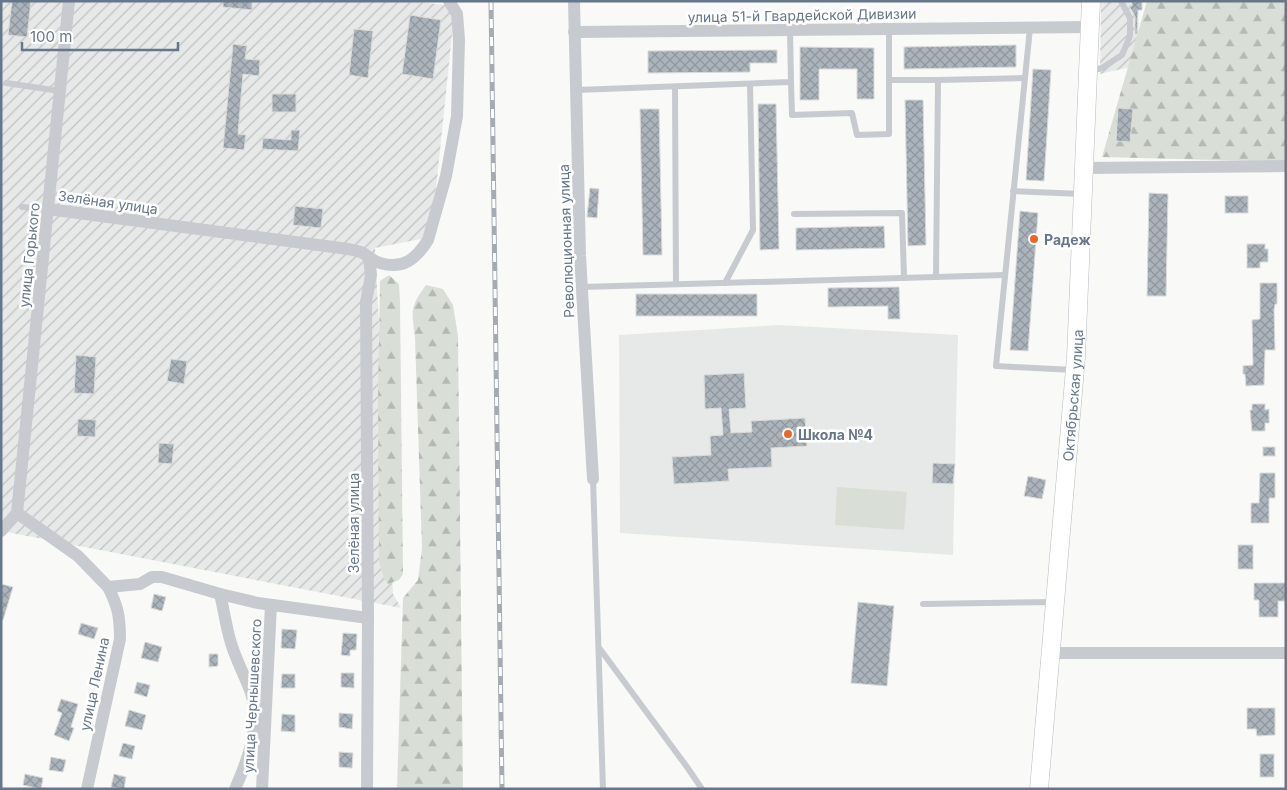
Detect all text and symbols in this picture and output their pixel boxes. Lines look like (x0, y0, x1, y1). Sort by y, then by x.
street label: улица 51-й Гвардейской Дивизии (687, 5, 917, 25)
scale bar (22, 20, 179, 52)
text: 100 m (30, 27, 72, 46)
street label: Революционная улица (555, 164, 577, 318)
street label: Зелёная улица (57, 187, 159, 217)
street label: улица Горького (15, 202, 43, 308)
place label: Радеж (1044, 231, 1091, 248)
marker: Радеж (1028, 233, 1040, 245)
street label: Октябрьская улица (1059, 329, 1086, 462)
place label: Школа №4 (798, 426, 873, 443)
marker: Школа №4 (782, 428, 794, 440)
street label: Зелёная улица (345, 473, 362, 573)
street label: улица Чернышевского (239, 618, 265, 774)
street label: улица Ленина (76, 636, 112, 732)

